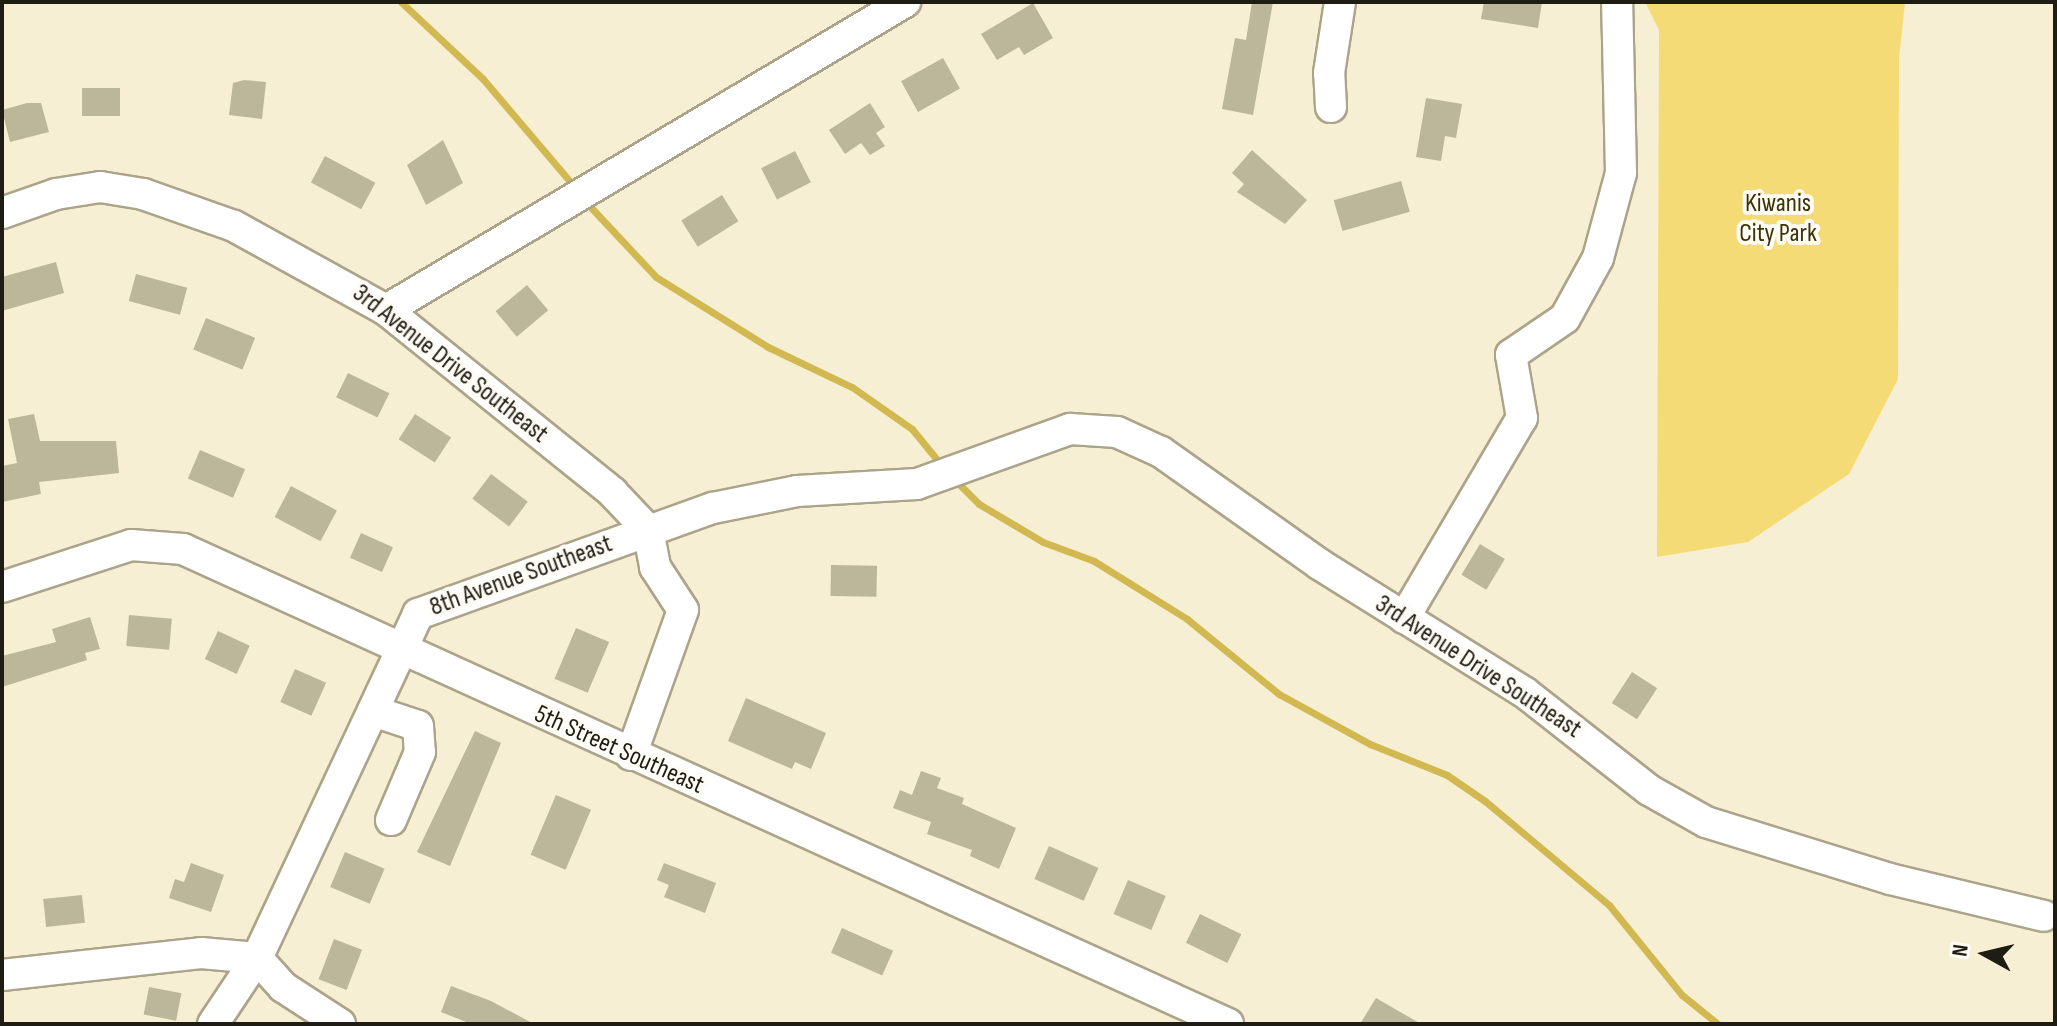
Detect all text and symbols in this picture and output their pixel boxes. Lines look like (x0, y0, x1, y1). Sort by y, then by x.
park label: Kiwanis City Park (1739, 188, 1817, 250)
street label: 3rd Avenue Drive Southeast (346, 278, 554, 450)
street label: 8th Avenue Southeast (426, 529, 616, 623)
street label: 3rd Avenue Drive Southeast (1369, 589, 1587, 745)
street label: 5th Street Southeast (529, 699, 709, 801)
north arrow (1945, 914, 2025, 994)
text: N (1947, 943, 1975, 958)

